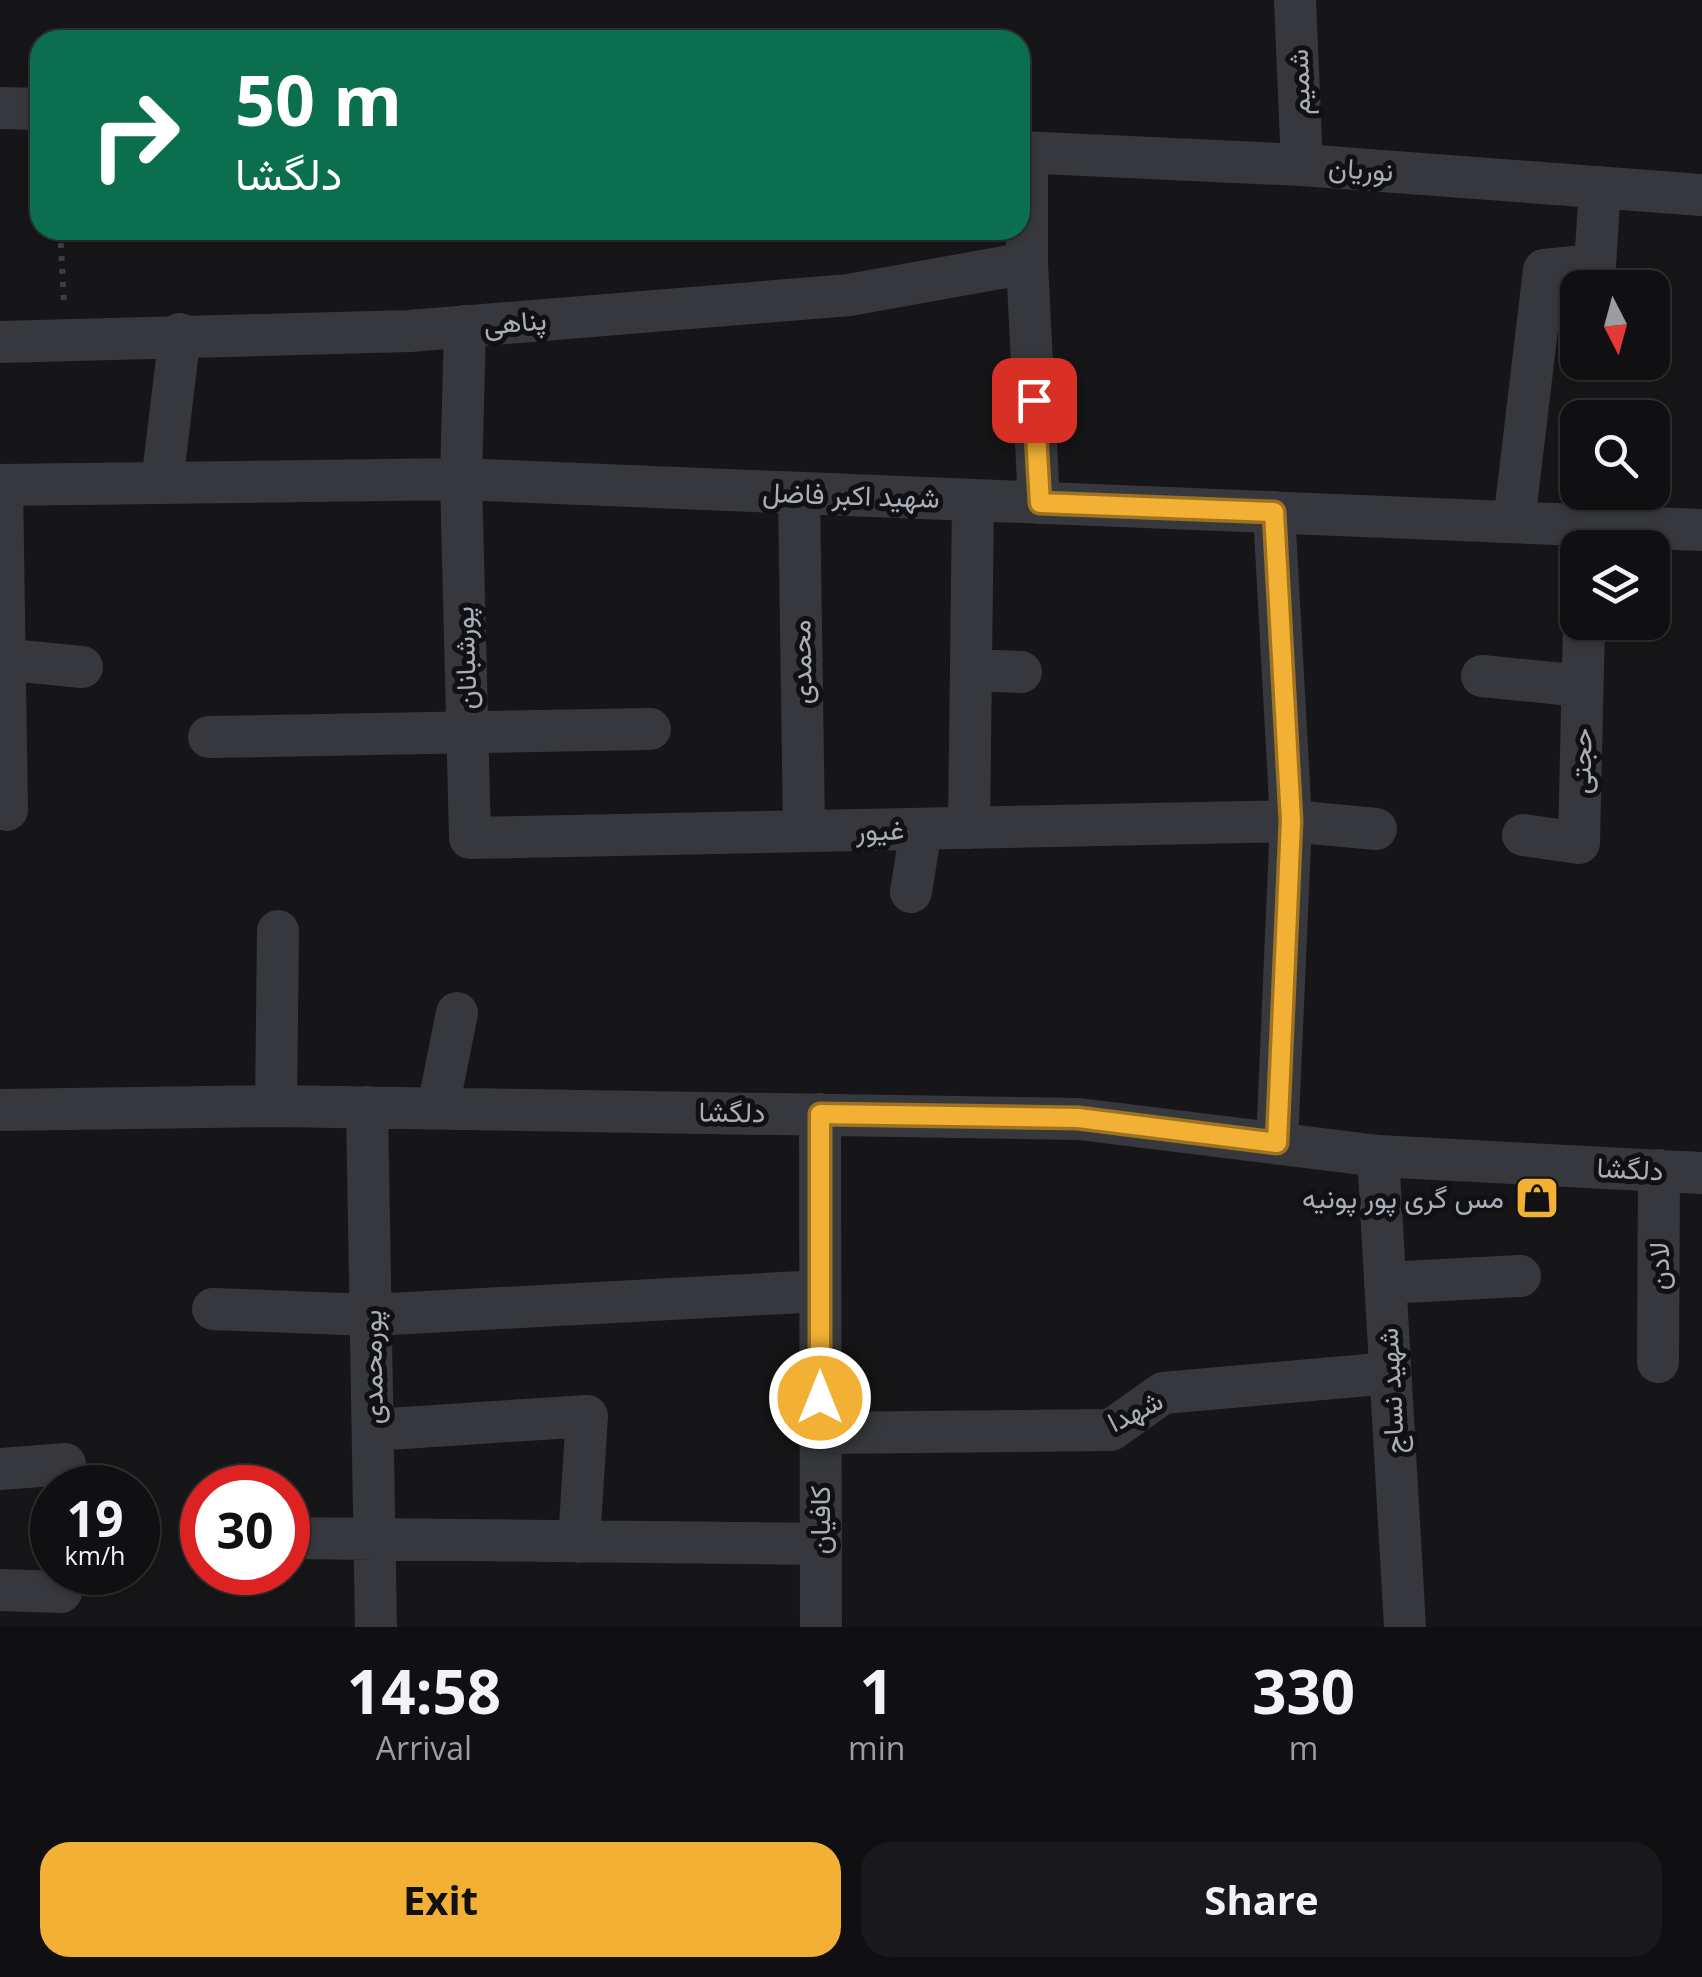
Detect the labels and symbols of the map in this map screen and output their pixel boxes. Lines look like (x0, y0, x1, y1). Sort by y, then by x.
street label: شمیم (1278, 48, 1319, 116)
street label: نوریان (1327, 147, 1395, 189)
north arrow (1560, 270, 1670, 380)
street label: پناهی (482, 299, 548, 344)
pin (992, 358, 1077, 443)
street label: شهید اکبر فاضل (762, 472, 940, 516)
street label: پورشبانان (443, 606, 486, 710)
street label: محمدی (780, 619, 820, 705)
street label: حجتی (1560, 728, 1600, 794)
street label: غیور (854, 810, 904, 848)
street label: دلگشا (698, 1091, 766, 1131)
street label: دلگشا (1596, 1147, 1664, 1189)
shop icon: مس گری پور پونیه (1514, 1175, 1560, 1221)
place label: مس گری پور پونیه (1302, 1178, 1504, 1217)
street label: لادن (1639, 1242, 1677, 1290)
street label: پورمحمدی (351, 1309, 392, 1425)
street label: شهید نساج (1368, 1327, 1413, 1455)
position arrow (768, 1346, 872, 1450)
street label: شهدا (1100, 1380, 1169, 1440)
speed limit sign: 30 (180, 1465, 310, 1595)
street label: کافیان (800, 1486, 838, 1555)

